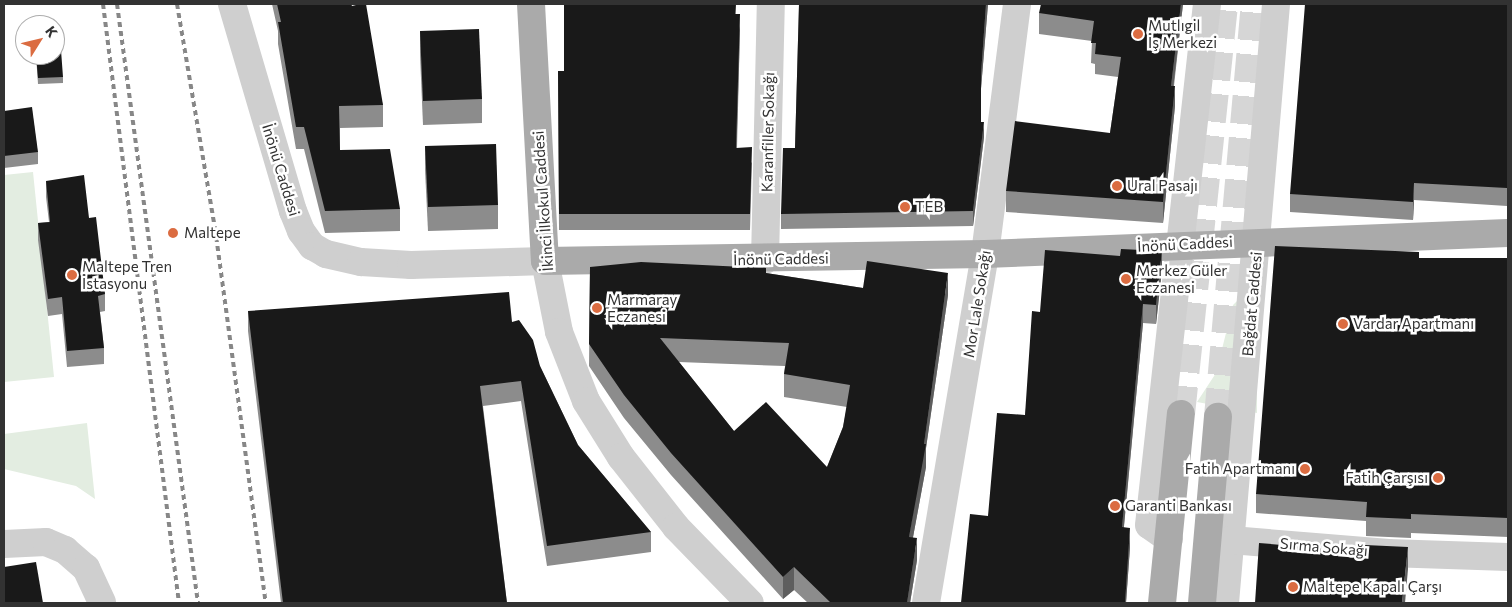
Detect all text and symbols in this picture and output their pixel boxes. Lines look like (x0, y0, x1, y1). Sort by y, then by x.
north arrow (15, 15, 65, 65)
place label: Mutlıgil İş Merkezi (1148, 16, 1217, 51)
text: K (42, 23, 61, 40)
marker: Mutlıgil İş Merkezi (1132, 28, 1144, 40)
street label: Karanfiller Sokağı (758, 72, 778, 192)
street label: İnönü Caddesi (258, 122, 304, 218)
street label: İkinci İlkokul Caddesi (529, 130, 557, 272)
place label: Ural Pasajı (1127, 177, 1198, 195)
marker: Ural Pasajı (1111, 180, 1123, 192)
place label: TEB (915, 198, 943, 216)
marker: TEB (899, 201, 911, 213)
place label: Maltepe (184, 224, 241, 242)
marker: Maltepe (166, 226, 180, 240)
street label: İnönü Caddesi (1137, 233, 1233, 255)
street label: İnönü Caddesi (733, 249, 829, 269)
street label: Mor Lale Sokağı (960, 249, 994, 359)
street label: Bağdat Caddesi (1238, 251, 1266, 357)
place label: Maltepe Tren İstasyonu (82, 257, 172, 292)
place label: Merkez Güler Eczanesi (1136, 261, 1227, 296)
marker: Maltepe Tren İstasyonu (66, 269, 78, 281)
marker: Merkez Güler Eczanesi (1120, 273, 1132, 285)
place label: Marmaray Eczanesi (607, 290, 677, 325)
marker: Marmaray Eczanesi (591, 302, 603, 314)
place label: Vardar Apartmanı (1353, 315, 1474, 333)
marker: Vardar Apartmanı (1337, 318, 1349, 330)
place label: Fatih Apartmanı (1185, 460, 1295, 478)
marker: Fatih Apartmanı (1299, 463, 1311, 475)
place label: Fatih Çarşısı (1345, 469, 1428, 487)
marker: Fatih Çarşısı (1432, 472, 1444, 484)
place label: Garanti Bankası (1125, 497, 1232, 515)
marker: Garanti Bankası (1109, 500, 1121, 512)
street label: Sırma Sokağı (1279, 534, 1369, 560)
place label: Maltepe Kapalı Çarşı (1303, 578, 1442, 596)
marker: Maltepe Kapalı Çarşı (1287, 581, 1299, 593)

